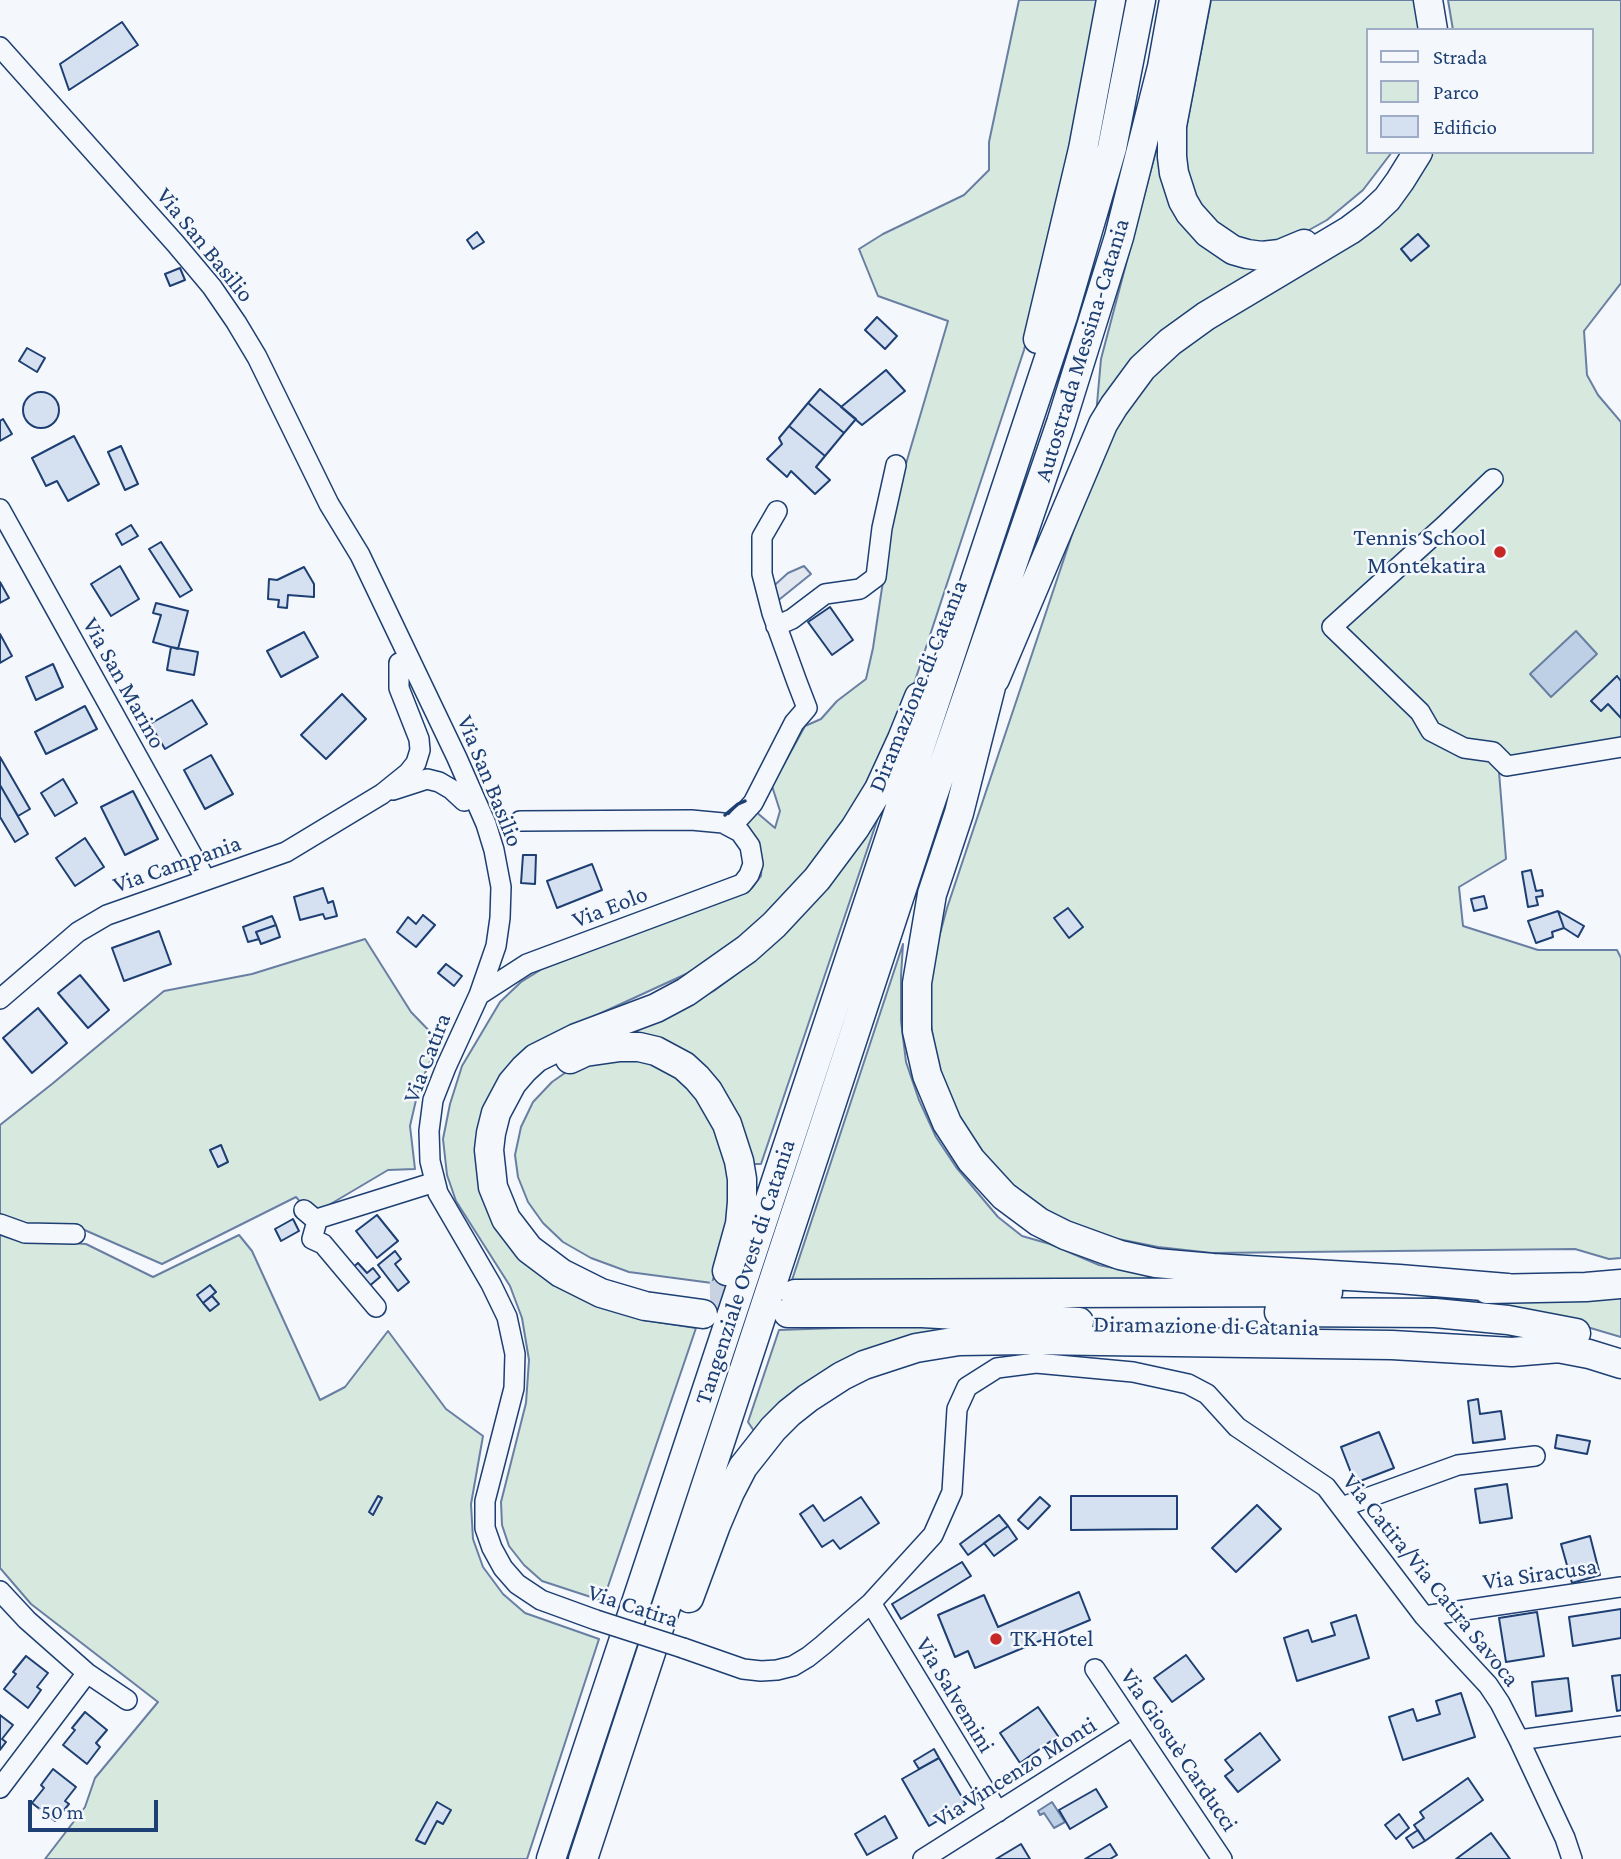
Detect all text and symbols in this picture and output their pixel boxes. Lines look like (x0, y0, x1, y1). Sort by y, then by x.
legend (1366, 28, 1593, 154)
text: Strada (1433, 45, 1487, 69)
text: Parco (1433, 80, 1479, 104)
text: Edificio (1433, 115, 1497, 139)
street label: Via San Basilio (150, 182, 260, 308)
street label: Autostrada Messina-Catania (1028, 215, 1136, 485)
place label: Tennis School Montekatira (1353, 524, 1486, 580)
marker: Tennis School Montekatira (1492, 544, 1508, 560)
street label: Diramazione di Catania (862, 576, 974, 796)
street label: Via San Marino (76, 612, 172, 754)
street label: Via San Basilio (451, 711, 529, 851)
street label: Via Campania (109, 829, 245, 899)
street label: Via Eolo (568, 880, 652, 934)
street label: Via Catira (397, 1009, 457, 1107)
street label: Tangenziale Ovest di Catania (688, 1136, 802, 1408)
street label: Diramazione di Catania (1093, 1310, 1319, 1342)
street label: Via Catira/Via Catira Savoca (1336, 1468, 1526, 1692)
street label: Via Siracusa (1481, 1552, 1599, 1596)
street label: Via Catira (584, 1578, 682, 1634)
place label: TK Hotel (1010, 1625, 1094, 1653)
marker: TK Hotel (988, 1631, 1004, 1647)
street label: Via Salvemini (909, 1632, 1001, 1758)
street label: Via Giosuè Carducci (1114, 1663, 1244, 1837)
street label: Via Vincenzo Monti (928, 1710, 1102, 1834)
scale bar (32, 1786, 161, 1830)
text: 50 m (41, 1800, 84, 1824)

